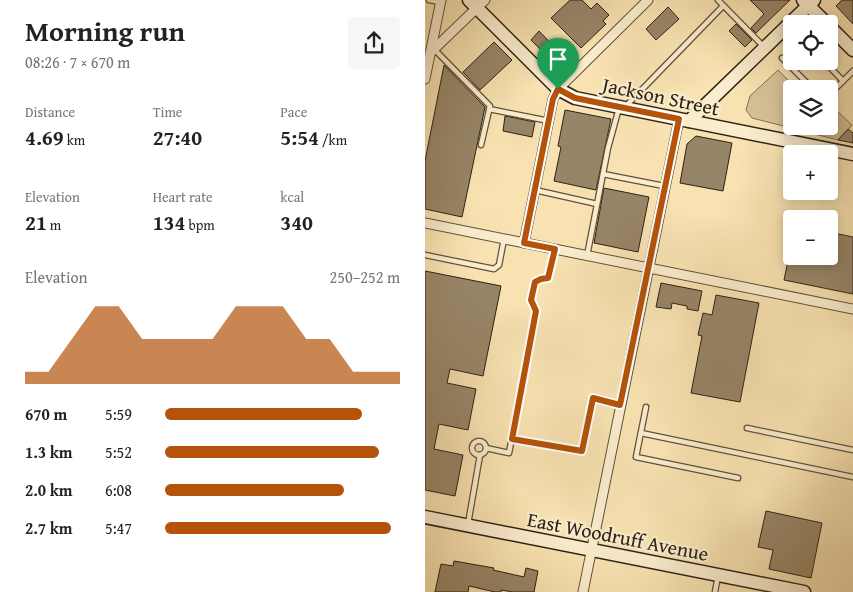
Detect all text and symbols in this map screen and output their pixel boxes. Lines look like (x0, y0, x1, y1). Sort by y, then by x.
text: Morning run (25, 10, 185, 51)
map controls (783, 15, 838, 265)
button: locate (783, 15, 838, 70)
button: share (348, 17, 400, 69)
pin (537, 38, 579, 89)
icon: arrive (544, 45, 572, 73)
text: 08:26 · 7 × 670 m (25, 50, 130, 74)
street label: Jackson Street (597, 69, 722, 123)
button: layers (783, 80, 838, 135)
text: Distance (25, 102, 75, 122)
text: Time (153, 102, 182, 122)
text: Pace (280, 102, 307, 122)
text: 4.69 (25, 122, 64, 153)
text: 27:40 (153, 122, 202, 153)
text: 5:54 (280, 122, 319, 153)
text: km (64, 130, 85, 150)
text: /km (319, 130, 347, 150)
button: + (783, 145, 838, 200)
text: Elevation (25, 187, 80, 207)
text: Heart rate (153, 187, 213, 207)
text: kcal (280, 187, 304, 207)
text: 21 (25, 207, 47, 238)
text: 134 (153, 207, 185, 238)
text: 340 (280, 207, 313, 238)
button: − (783, 210, 838, 265)
text: m (47, 215, 61, 235)
text: bpm (185, 215, 215, 235)
text: Elevation (25, 265, 88, 289)
text: 250–252 m (330, 265, 400, 289)
text: 670 m (25, 402, 67, 426)
text: 5:59 (105, 402, 132, 426)
text: 1.3 km (25, 440, 72, 464)
text: 5:52 (105, 440, 132, 464)
text: 2.0 km (25, 478, 72, 502)
text: 6:08 (105, 478, 132, 502)
street label: East Woodruff Avenue (525, 504, 711, 568)
text: 2.7 km (25, 516, 72, 540)
text: 5:47 (105, 516, 132, 540)

